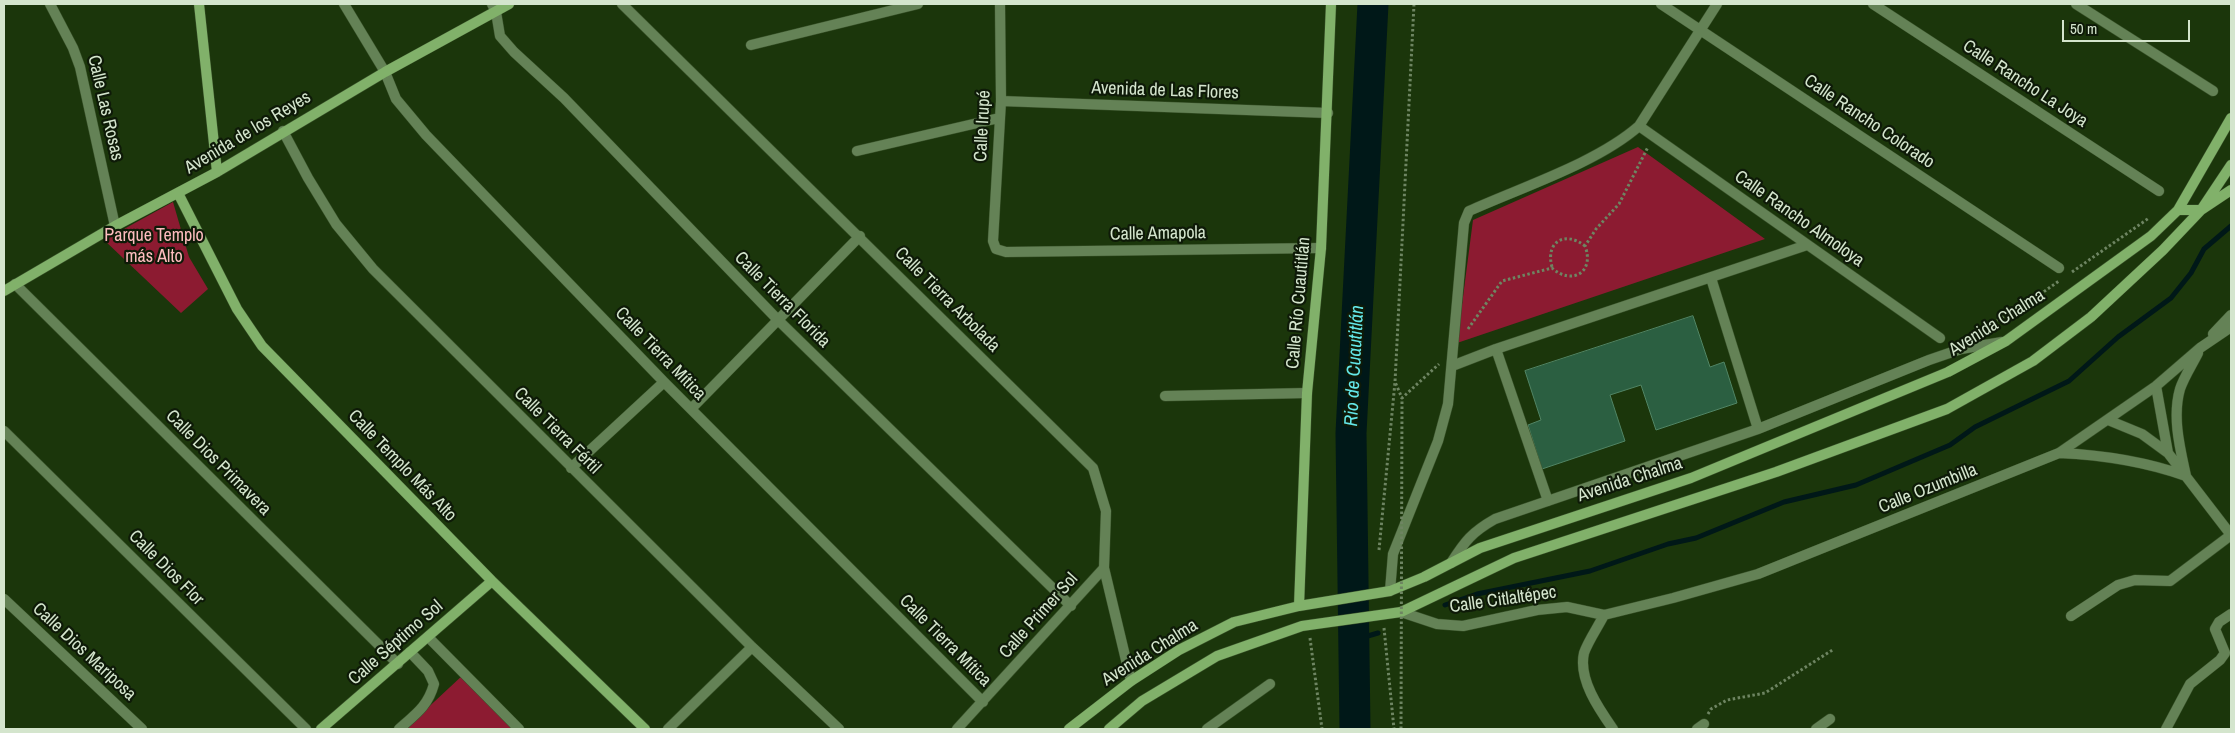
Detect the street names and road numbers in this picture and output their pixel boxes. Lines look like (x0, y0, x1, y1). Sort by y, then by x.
street label: Calle Rancho La Joya (1959, 36, 2091, 132)
street label: Calle Las Rosas (82, 53, 128, 163)
street label: Calle Rancho Colorado (1800, 70, 1938, 174)
street label: Avenida de Las Flores (1091, 78, 1239, 104)
street label: Avenida de los Reyes (181, 87, 315, 179)
street label: Calle Irupé (970, 90, 996, 162)
street label: Calle Rancho Almoloya (1730, 166, 1868, 272)
street label: Calle Amapola (1110, 222, 1206, 246)
street label: Calle Río Cuautitlán (1282, 236, 1316, 370)
street label: Calle Tierra Arbolada (890, 243, 1004, 357)
street label: Calle Tierra Florida (730, 248, 834, 352)
street label: Avenida Chalma (1945, 285, 2049, 361)
street label: Calle Tierra Mítica (610, 303, 710, 405)
street label: Calle Tierra Fértil (509, 383, 605, 479)
street label: Calle Dios Primavera (161, 406, 275, 520)
street label: Calle Templo Más Alto (343, 406, 461, 526)
street label: Avenida Chalma (1575, 453, 1685, 507)
street label: Calle Ozumbilla (1876, 459, 1980, 519)
street label: Calle Dios Flor (124, 526, 208, 610)
street label: Calle Primer Sol (995, 569, 1083, 663)
street label: Calle Citlaltépec (1448, 582, 1558, 618)
street label: Calle Tierra Mítica (895, 591, 995, 691)
street label: Calle Séptimo Sol (344, 596, 448, 690)
street label: Calle Dios Mariposa (28, 599, 140, 705)
street label: Avenida Chalma (1098, 615, 1202, 691)

